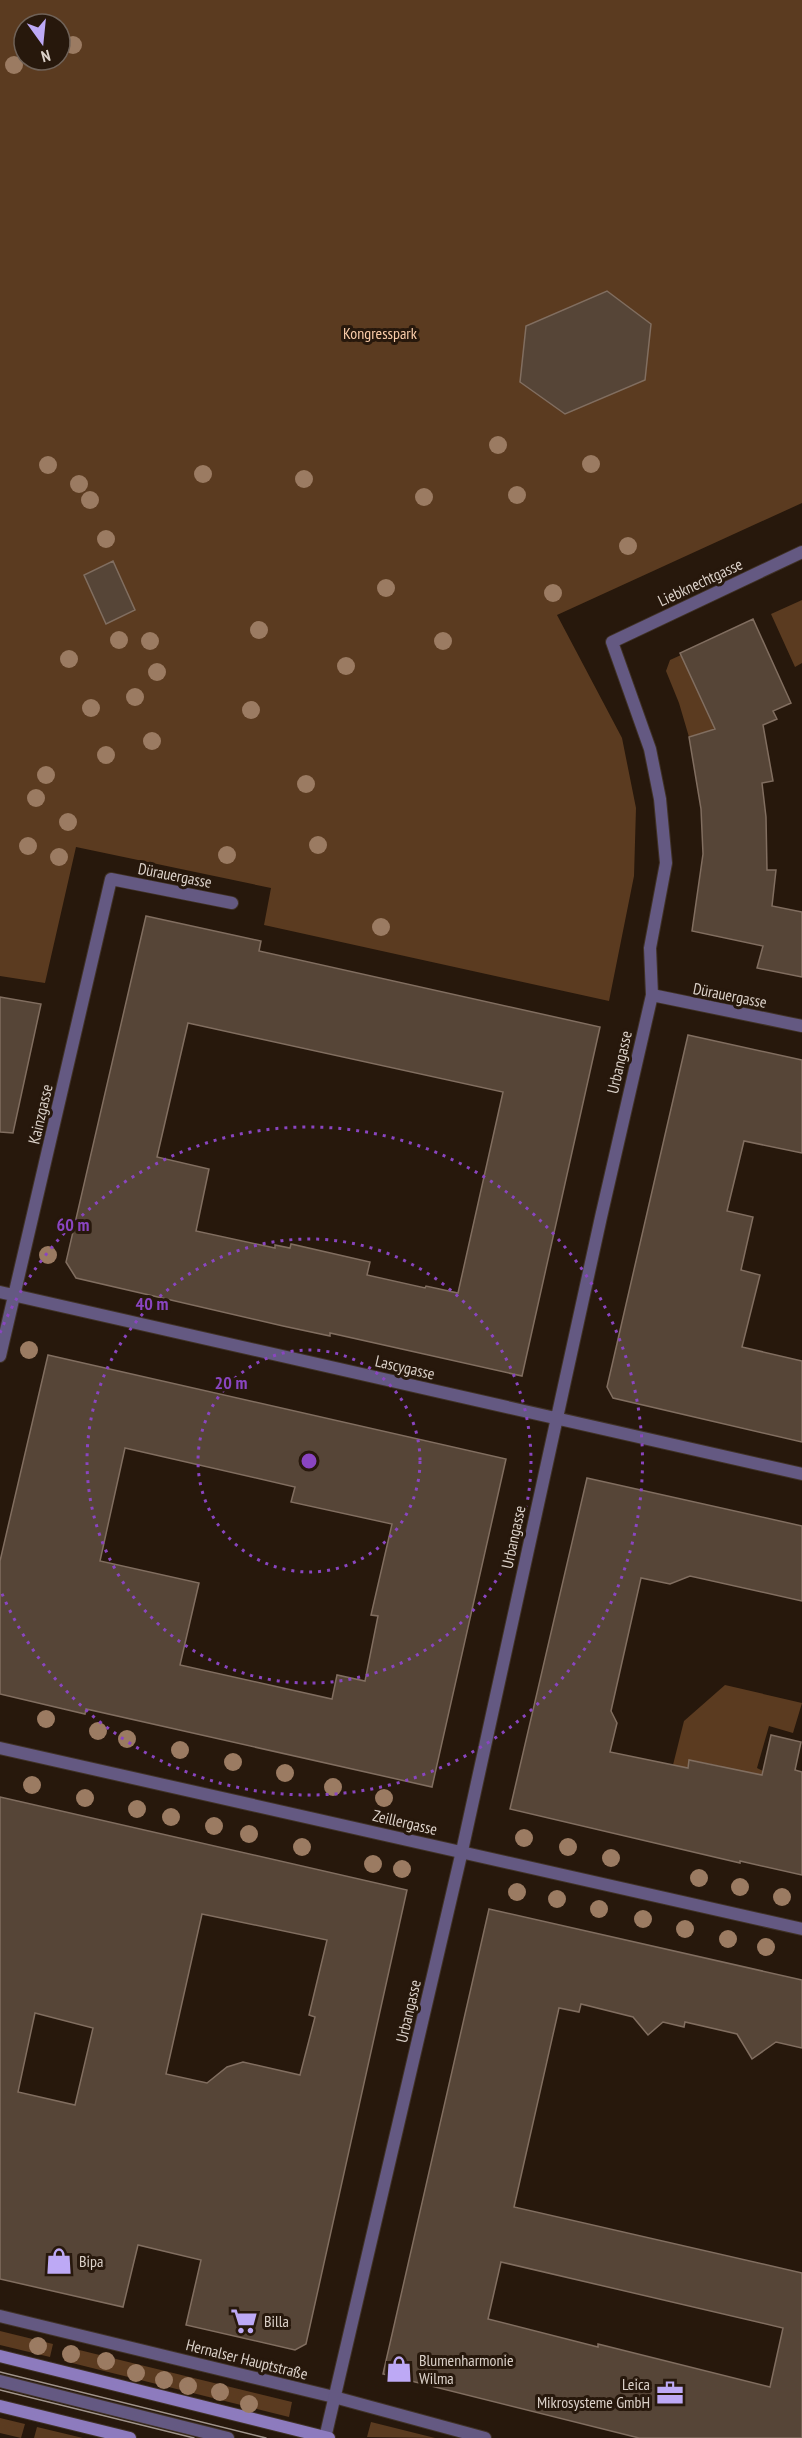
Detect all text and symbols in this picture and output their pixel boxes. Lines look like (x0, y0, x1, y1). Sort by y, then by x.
north arrow (12, 12, 72, 72)
text: N (39, 46, 53, 67)
park label: Kongresspark (343, 323, 418, 343)
street label: Liebknechtgasse (654, 554, 746, 610)
street label: Dürauergasse (136, 858, 214, 892)
street label: Dürauergasse (691, 978, 769, 1012)
street label: Urbangasse (602, 1029, 636, 1095)
street label: Kainzgasse (23, 1082, 57, 1146)
text: 60 m (57, 1213, 89, 1236)
text: 40 m (136, 1292, 168, 1315)
street label: Lascygasse (373, 1350, 437, 1384)
text: 20 m (215, 1371, 247, 1394)
centre of rings (299, 1451, 319, 1471)
street label: Urbangasse (497, 1504, 529, 1570)
street label: Zeillergasse (371, 1805, 439, 1839)
street label: Urbangasse (391, 1978, 425, 2044)
shop icon: Bipa (44, 2246, 74, 2276)
place label: Bipa (79, 2251, 103, 2271)
supermarket icon: Billa (229, 2306, 259, 2336)
place label: Billa (264, 2311, 289, 2331)
street label: Hernalser Hauptstraße (184, 2334, 310, 2384)
place label: Blumenharmonie Wilma (419, 2350, 514, 2388)
shop icon: Blumenharmonie Wilma (384, 2354, 414, 2384)
place label: Leica Mikrosysteme GmbH (537, 2374, 650, 2412)
office icon: Leica Mikrosysteme GmbH (655, 2378, 685, 2408)

